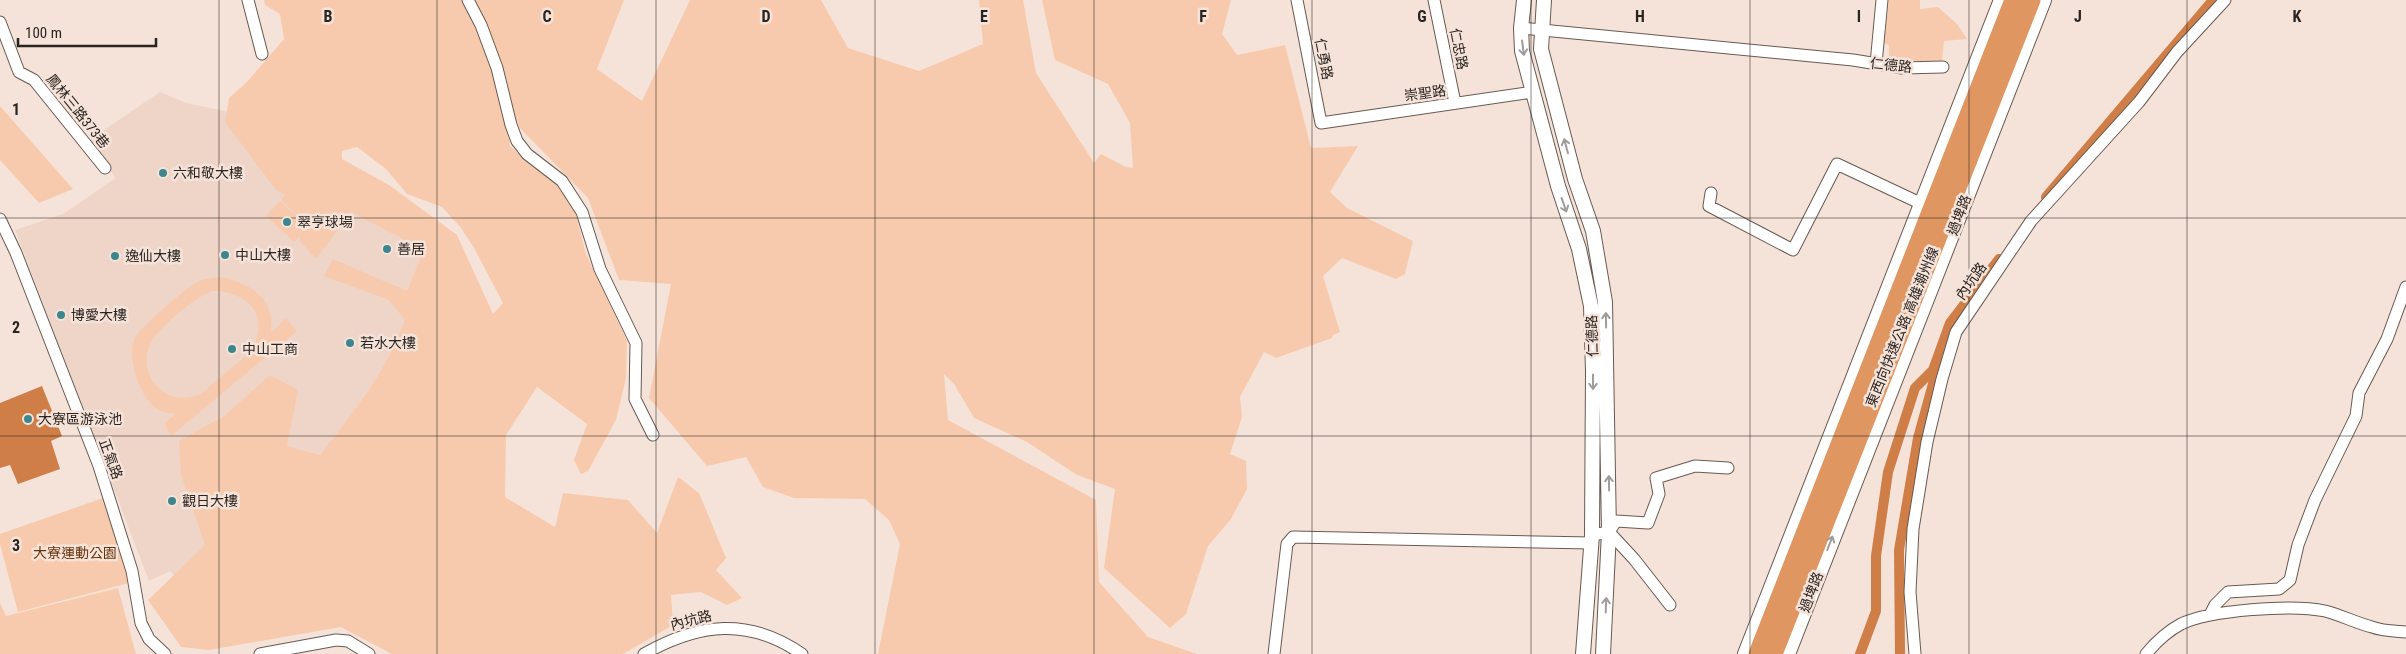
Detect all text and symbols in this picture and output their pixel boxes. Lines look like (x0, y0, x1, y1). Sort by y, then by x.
text: B (324, 7, 333, 26)
text: C (542, 7, 552, 26)
text: D (761, 7, 771, 26)
text: E (980, 7, 988, 26)
text: F (1199, 7, 1207, 26)
text: G (1417, 7, 1427, 26)
text: H (1635, 7, 1645, 26)
text: I (1857, 7, 1861, 26)
text: J (2074, 7, 2082, 26)
text: K (2293, 7, 2302, 26)
scale bar (18, 15, 155, 47)
text: 100 m (25, 24, 62, 42)
street label: 仁忠路 (1447, 27, 1471, 71)
street label: 仁勇路 (1312, 37, 1336, 81)
one-way arrow (1518, 40, 1528, 56)
street label: 仁德路 (1869, 55, 1913, 75)
street label: 鳳林三路373巷 (43, 71, 113, 151)
street label: 崇聖路 (1403, 82, 1447, 104)
text: 1 (12, 100, 20, 119)
one-way arrow (1561, 138, 1570, 154)
place label: 六和敬大樓 (173, 165, 243, 181)
marker: 六和敬大樓 (157, 167, 169, 179)
street label: 過埤路 (1944, 193, 1974, 237)
one-way arrow (1560, 197, 1570, 213)
place label: 翠亨球場 (297, 214, 353, 230)
marker: 翠亨球場 (281, 216, 293, 228)
place label: 善居 (397, 241, 425, 257)
marker: 善居 (381, 243, 393, 255)
street label: 東西向快速公路 高雄潮州線 (1863, 245, 1941, 409)
place label: 中山大樓 (235, 247, 291, 263)
place label: 逸仙大樓 (125, 248, 181, 264)
marker: 中山大樓 (219, 249, 231, 261)
marker: 逸仙大樓 (109, 250, 121, 262)
street label: 內坑路 (1952, 259, 1990, 303)
place label: 博愛大樓 (71, 307, 127, 323)
marker: 博愛大樓 (55, 309, 67, 321)
one-way arrow (1601, 313, 1611, 329)
street label: 仁德路 (1583, 315, 1601, 357)
text: 2 (12, 318, 20, 337)
place label: 若水大樓 (360, 335, 416, 351)
marker: 若水大樓 (344, 337, 356, 349)
place label: 中山工商 (242, 341, 298, 357)
marker: 中山工商 (226, 343, 238, 355)
one-way arrow (1588, 373, 1598, 389)
place label: 大寮區游泳池 (38, 411, 122, 427)
marker: 大寮區游泳池 (22, 413, 34, 425)
street label: 正氣路 (96, 437, 126, 481)
one-way arrow (1604, 475, 1614, 492)
place label: 觀日大樓 (182, 493, 238, 509)
marker: 觀日大樓 (166, 495, 178, 507)
text: 3 (12, 536, 20, 555)
one-way arrow (1826, 536, 1835, 552)
park label: 大寮運動公園 (33, 545, 117, 561)
street label: 過埤路 (1796, 570, 1826, 614)
one-way arrow (1601, 598, 1611, 614)
street label: 內坑路 (669, 607, 713, 633)

